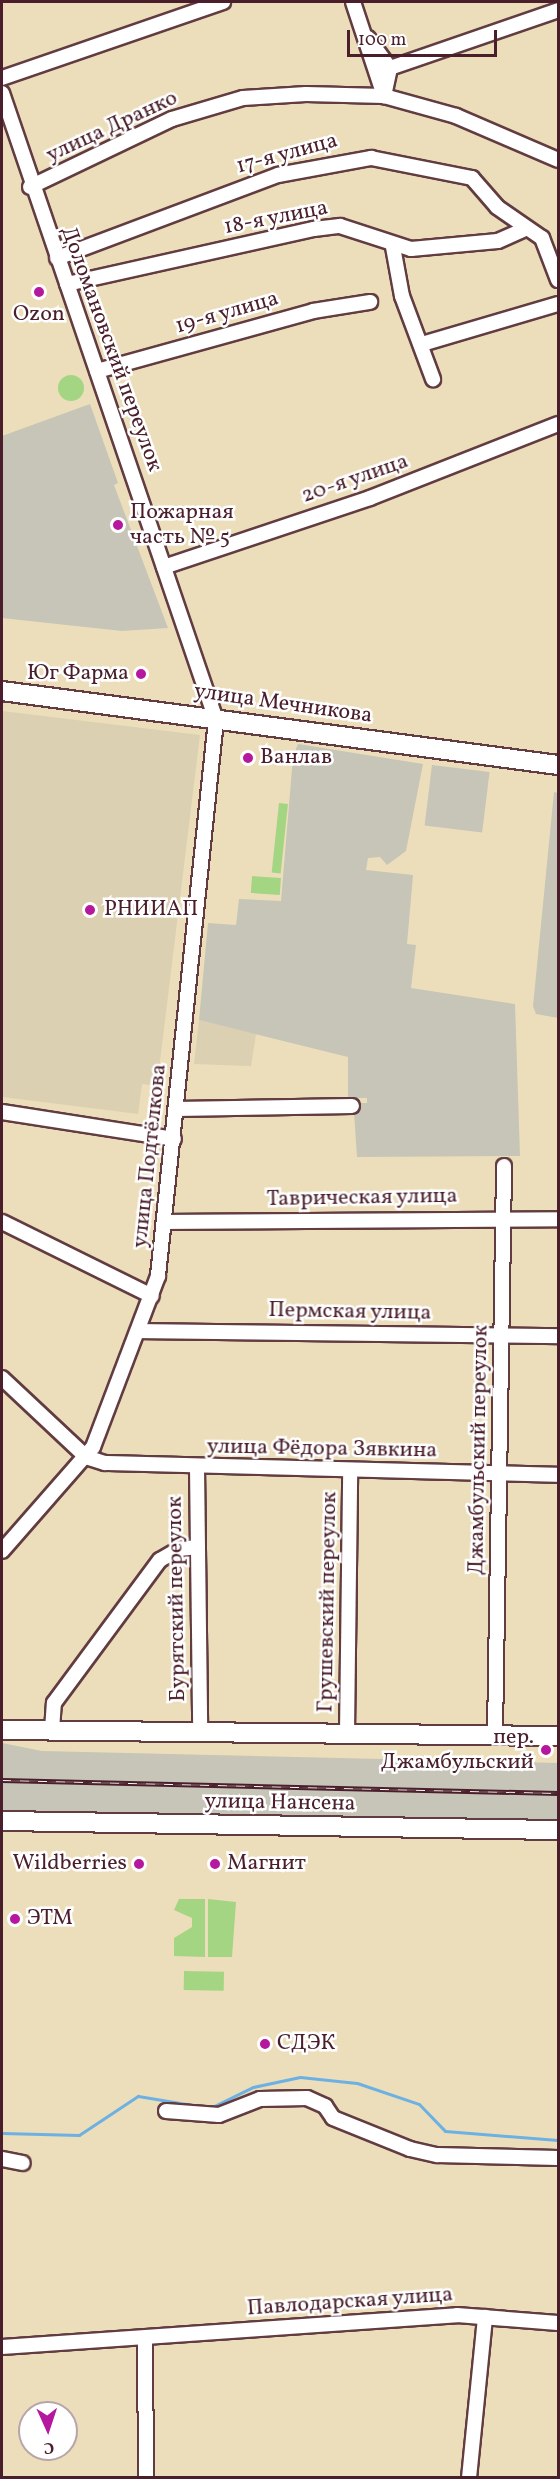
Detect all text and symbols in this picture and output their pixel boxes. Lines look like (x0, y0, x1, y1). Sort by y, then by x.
scale bar (350, 18, 500, 56)
text: 100 m (358, 28, 407, 53)
street label: улица Дранко (42, 85, 182, 169)
street label: 17-я улица (233, 128, 341, 180)
street label: 18-я улица (221, 195, 331, 241)
street label: Доломановский переулок (54, 223, 168, 475)
marker: Ozon (32, 285, 46, 299)
street label: 19-я улица (172, 286, 282, 340)
place label: Ozon (13, 302, 65, 328)
street label: 20-я улица (298, 448, 412, 510)
place label: Пожарная часть № 5 (130, 499, 234, 550)
marker: Пожарная часть № 5 (111, 518, 125, 532)
place label: Юг Фарма (26, 661, 129, 687)
marker: Юг Фарма (134, 667, 148, 681)
street label: улица Мечникова (192, 678, 374, 730)
place label: Ванлав (260, 745, 332, 771)
marker: Ванлав (241, 751, 255, 765)
place label: РНИИАП (104, 897, 198, 923)
marker: РНИИАП (81, 901, 99, 919)
street label: улица Подтёлкова (127, 1063, 173, 1249)
street label: Таврическая улица (266, 1183, 458, 1213)
street label: Пермская улица (268, 1297, 432, 1327)
street label: Джамбульский переулок (464, 1325, 494, 1575)
street label: улица Фёдора Зявкина (207, 1434, 437, 1464)
street label: Грушевский переулок (313, 1491, 343, 1713)
street label: Бурятский переулок (162, 1496, 192, 1702)
place label: пер. Джамбульский (381, 1724, 534, 1776)
marker: пер. Джамбульский (539, 1743, 553, 1757)
street label: улица Нансена (204, 1788, 356, 1818)
place label: Wildberries (13, 1851, 127, 1877)
place label: Магнит (227, 1851, 306, 1877)
marker: Wildberries (132, 1857, 146, 1871)
marker: Магнит (208, 1857, 222, 1871)
place label: ЭТМ (27, 1906, 73, 1932)
marker: ЭТМ (8, 1912, 22, 1926)
place label: СДЭК (277, 2031, 335, 2057)
marker: СДЭК (258, 2037, 272, 2051)
street label: Павлодарская улица (246, 2282, 454, 2322)
north arrow (18, 2401, 78, 2461)
text: С (43, 2436, 55, 2458)

